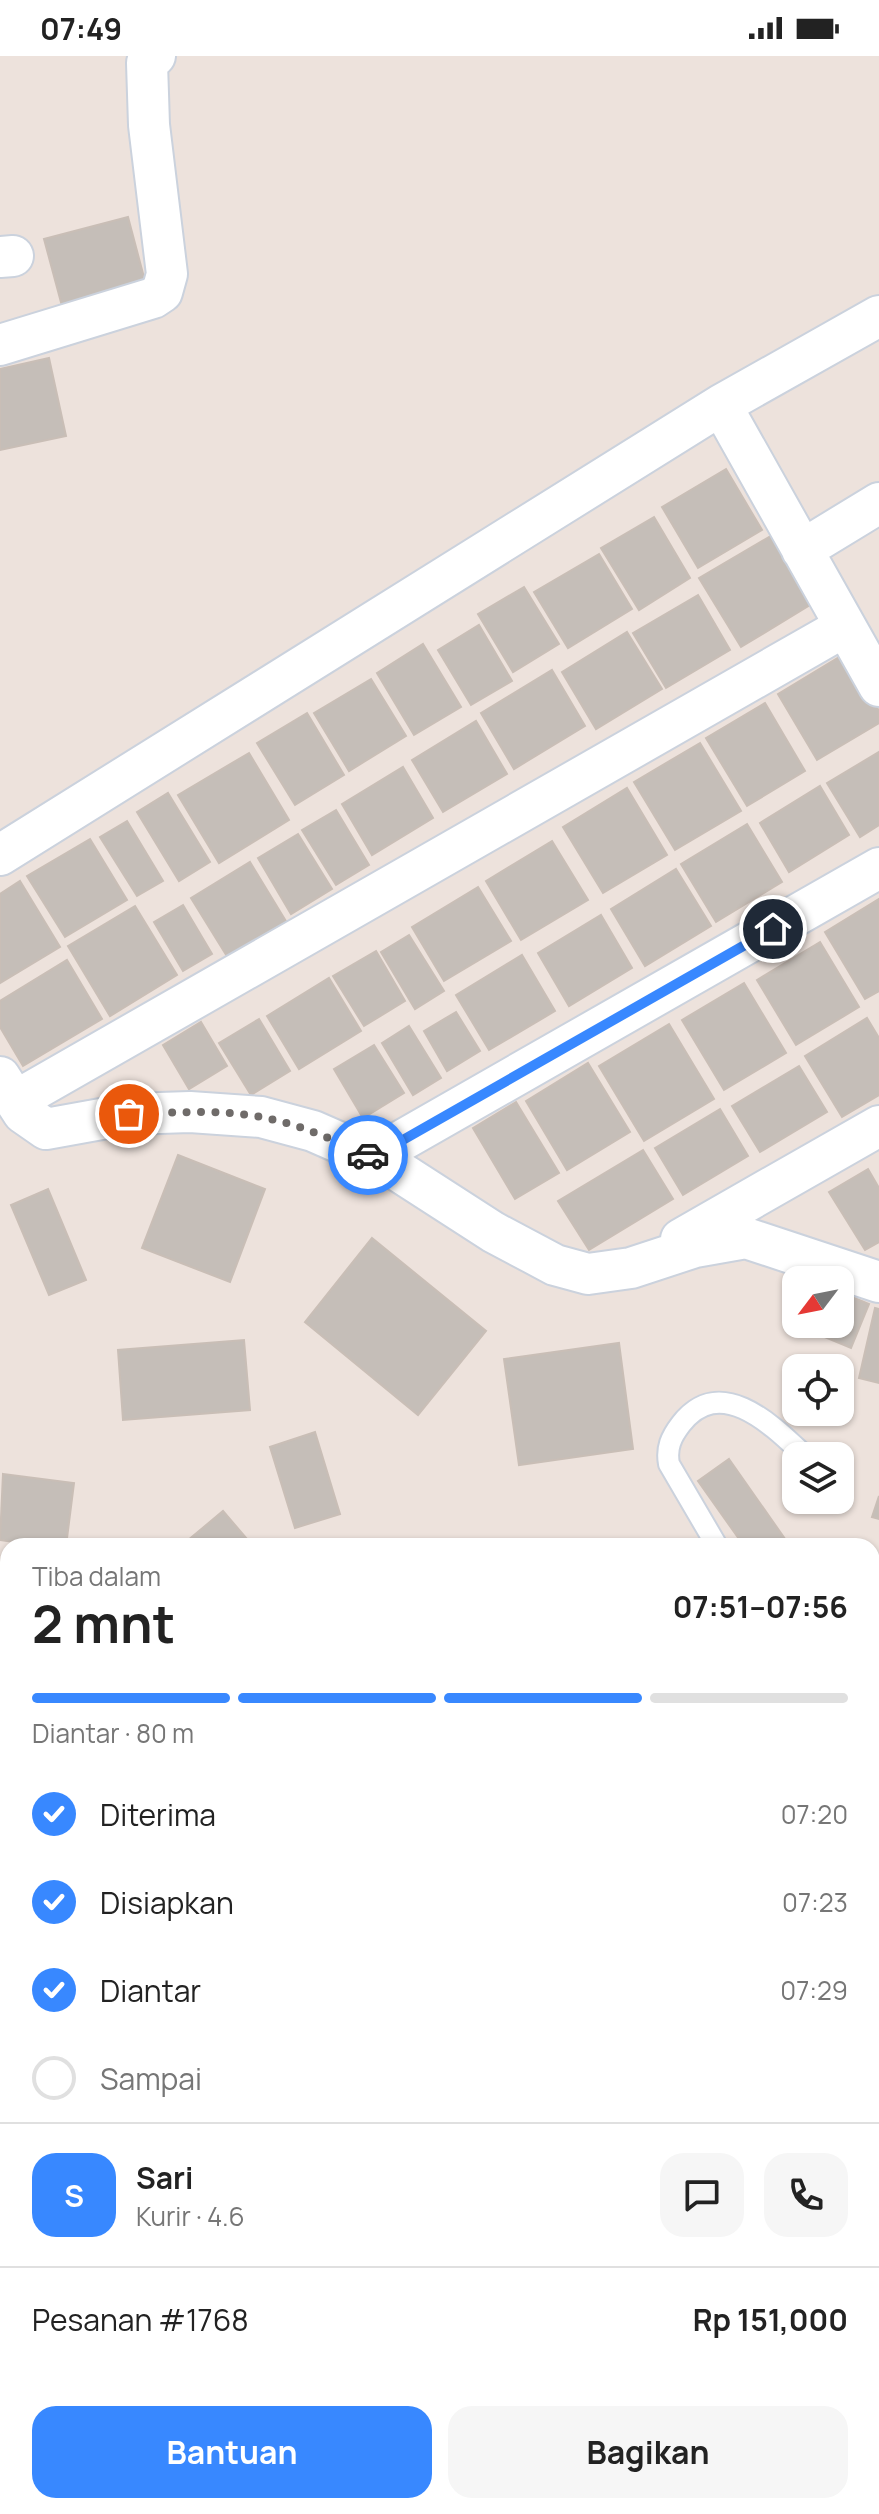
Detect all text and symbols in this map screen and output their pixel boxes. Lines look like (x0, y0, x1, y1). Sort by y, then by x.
text: 07:49 (40, 8, 122, 49)
pin (739, 895, 807, 963)
icon: home (751, 907, 795, 951)
pin (95, 1080, 163, 1148)
icon: bag (107, 1092, 151, 1136)
courier (328, 1115, 408, 1195)
icon: car (346, 1133, 390, 1177)
north arrow (782, 1266, 854, 1338)
map controls (782, 1266, 854, 1514)
button: locate (782, 1354, 854, 1426)
button: layers (782, 1442, 854, 1514)
text: Tiba dalam (32, 1558, 161, 1594)
text: 07:51–07:56 (673, 1586, 848, 1627)
text: 2 mnt (32, 1588, 175, 1659)
text: Diantar · 80 m (32, 1715, 194, 1751)
icon: check (32, 1792, 76, 1836)
text: Diterima (100, 1794, 216, 1835)
text: 07:20 (781, 1796, 848, 1832)
icon: check (32, 1880, 76, 1924)
text: Disiapkan (100, 1882, 234, 1923)
text: 07:23 (782, 1884, 848, 1920)
icon: check (32, 1968, 76, 2012)
text: Diantar (100, 1970, 201, 2011)
text: 07:29 (780, 1972, 848, 2008)
text: Sampai (100, 2058, 202, 2099)
button: chat (660, 2153, 744, 2237)
button: phone (764, 2153, 848, 2237)
text: Sari (136, 2157, 193, 2198)
text: S (64, 2175, 84, 2216)
text: Kurir · 4.6 (136, 2198, 245, 2234)
text: Pesanan #1768 (32, 2299, 249, 2340)
text: Rp 151,000 (693, 2299, 848, 2340)
button: Bantuan (32, 2406, 432, 2498)
button: Bagikan (448, 2406, 848, 2498)

